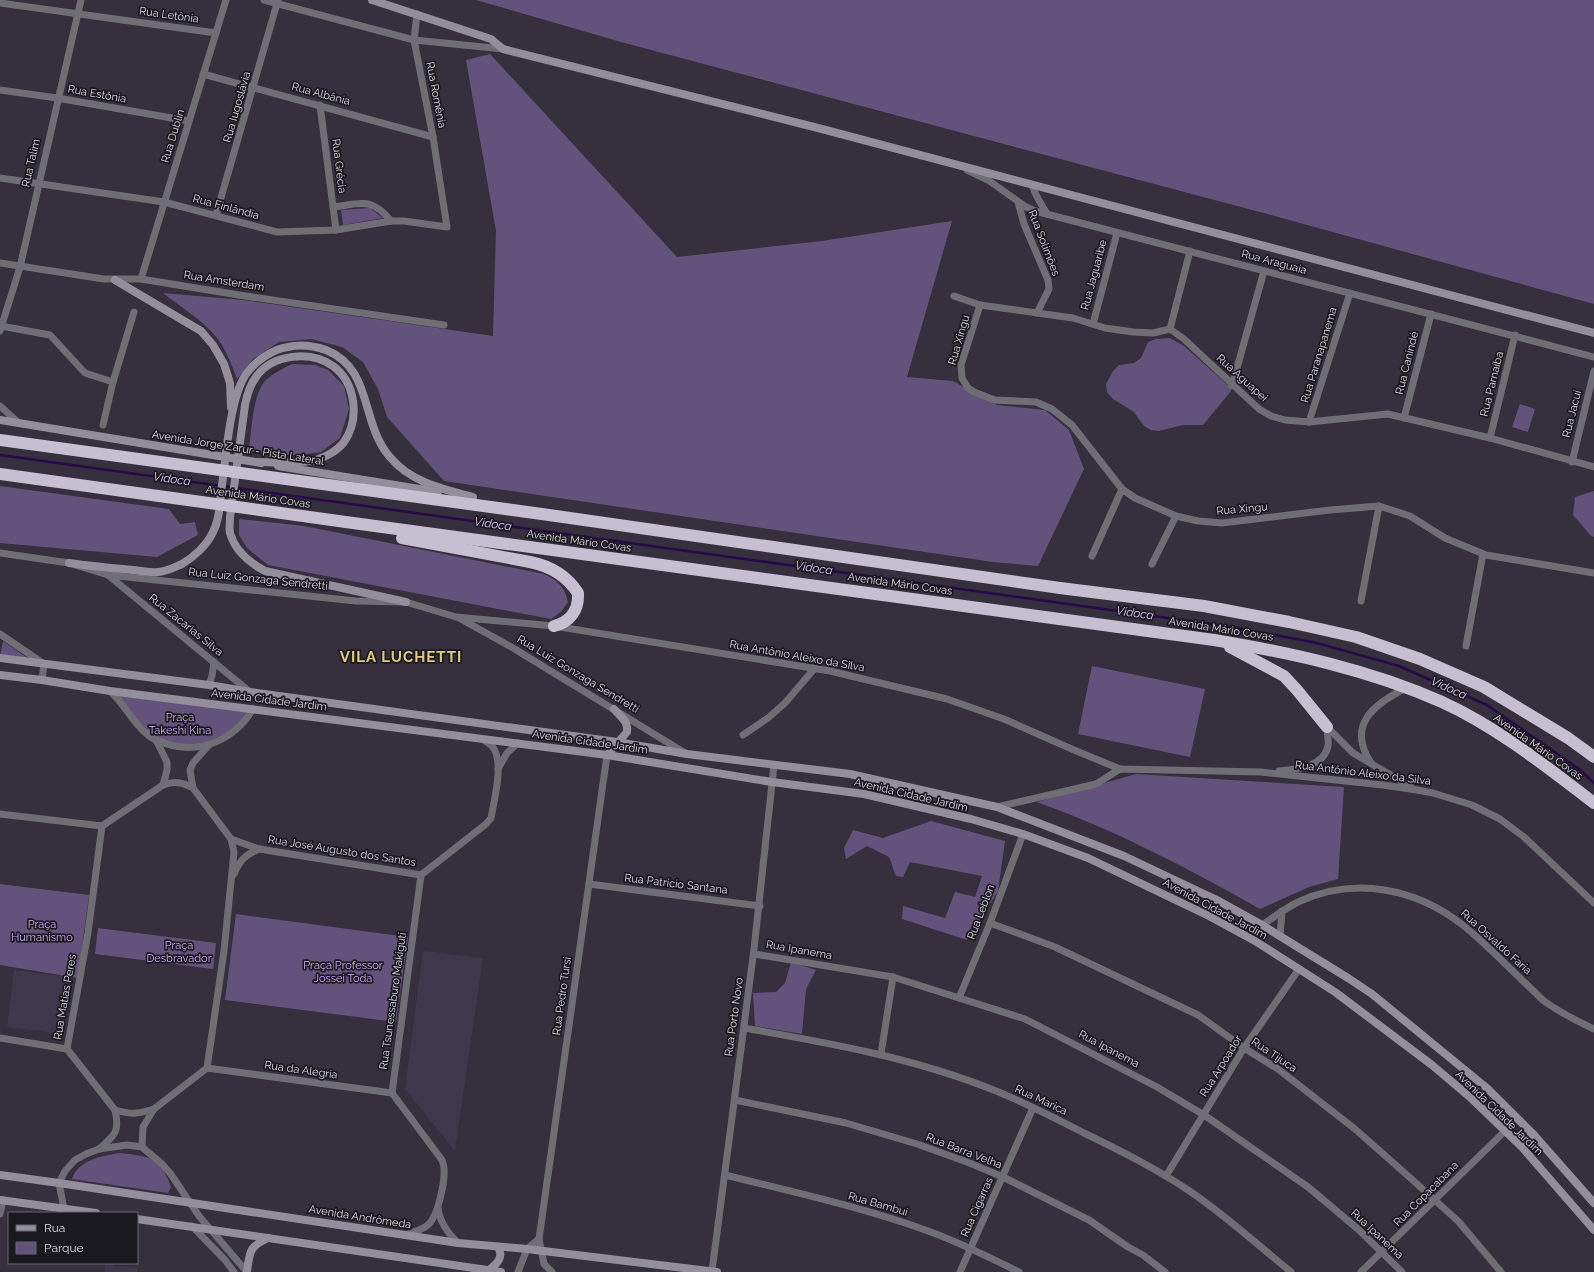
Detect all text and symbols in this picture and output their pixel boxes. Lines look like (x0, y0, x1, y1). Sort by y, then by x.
street label: Rua Letônia (138, 4, 200, 26)
street label: Rua Romênia (423, 61, 449, 129)
street label: Rua Iugoslávia (221, 70, 253, 144)
street label: Rua Albânia (290, 80, 352, 108)
street label: Rua Estônia (67, 82, 127, 106)
street label: Rua Dublin (159, 108, 187, 164)
street label: Rua Talim (19, 138, 43, 188)
street label: Rua Grécia (329, 138, 349, 194)
street label: Rua Finlândia (191, 192, 261, 222)
street label: Rua Solimões (1025, 208, 1063, 278)
street label: Rua Jaguaribe (1078, 238, 1110, 312)
street label: Rua Araguaia (1240, 247, 1308, 277)
street label: Rua Amsterdam (183, 268, 265, 294)
street label: Rua Paranapanema (1298, 306, 1340, 404)
street label: Rua Xingu (946, 314, 972, 366)
street label: Rua Canindé (1393, 330, 1421, 396)
street label: Rua Parnaíba (1478, 350, 1506, 418)
street label: Rua Aguapei (1214, 352, 1270, 404)
street label: Rua Jacuí (1560, 388, 1584, 439)
street label: Avenida Jorge Zarur - Pista Lateral (151, 428, 325, 468)
water label: Vidoca (152, 469, 192, 489)
street label: Avenida Mário Covas (205, 483, 311, 511)
street label: Rua Xingu (1216, 500, 1268, 518)
water label: Vidoca (473, 514, 513, 534)
street label: Avenida Mário Covas (526, 527, 632, 555)
water label: Vidoca (794, 558, 834, 578)
street label: Rua Luiz Gonzaga Sendretti (188, 565, 328, 593)
street label: Avenida Mário Covas (847, 570, 953, 598)
street label: Rua Zacarias Silva (146, 591, 226, 659)
water label: Vidoca (1115, 603, 1155, 623)
street label: Avenida Mário Covas (1168, 614, 1274, 644)
street label: Rua Luiz Gonzaga Sendretti (515, 632, 641, 716)
street label: Rua Antônio Aleixo da Silva (728, 638, 866, 674)
district label: VILA LUCHETTI (340, 648, 462, 666)
water label: Vidoca (1429, 674, 1469, 702)
street label: Avenida Cidade Jardim (210, 686, 328, 714)
park label: Praça Takeshi Kina (149, 711, 211, 737)
street label: Avenida Mário Covas (1491, 711, 1585, 783)
street label: Avenida Cidade Jardim (531, 727, 649, 757)
street label: Rua Antônio Aleixo da Silva (1294, 758, 1432, 788)
street label: Avenida Cidade Jardim (853, 776, 969, 814)
street label: Rua José Augusto dos Santos (267, 833, 417, 869)
street label: Rua Patrício Santana (624, 871, 728, 897)
street label: Avenida Cidade Jardim (1161, 876, 1269, 942)
street label: Rua Leblon (965, 883, 997, 941)
street label: Rua Osvaldo Faria (1458, 907, 1534, 977)
park label: Praça Humanismo (11, 918, 73, 944)
street label: Rua Tsunessaburo Makiguti (377, 931, 409, 1071)
street label: Rua Ipanema (765, 938, 833, 962)
park label: Praça Desbravador (146, 939, 212, 965)
street label: Rua Matias Peres (51, 953, 79, 1041)
street label: Rua Pedro Tursi (550, 956, 574, 1036)
park label: Praça Professor Jossei Toda (303, 959, 383, 985)
street label: Rua Porto Novo (722, 976, 746, 1057)
street label: Rua Ipanema (1076, 1028, 1142, 1070)
street label: Rua Arpoador (1197, 1033, 1245, 1099)
street label: Rua Tijuca (1249, 1035, 1299, 1075)
street label: Rua da Alegria (264, 1058, 338, 1082)
street label: Avenida Cidade Jardim (1453, 1068, 1545, 1158)
street label: Rua Marica (1013, 1082, 1069, 1118)
street label: Rua Barra Velha (924, 1131, 1004, 1171)
street label: Rua Copacabana (1391, 1159, 1461, 1229)
street label: Rua Cigarras (958, 1175, 996, 1239)
street label: Rua Bambui (847, 1189, 909, 1219)
street label: Avenida Andrômeda (308, 1202, 412, 1232)
street label: Rua Ipanema (1348, 1206, 1406, 1262)
legend (8, 1212, 138, 1264)
text: Rua (44, 1221, 65, 1235)
text: Parque (44, 1241, 84, 1255)

